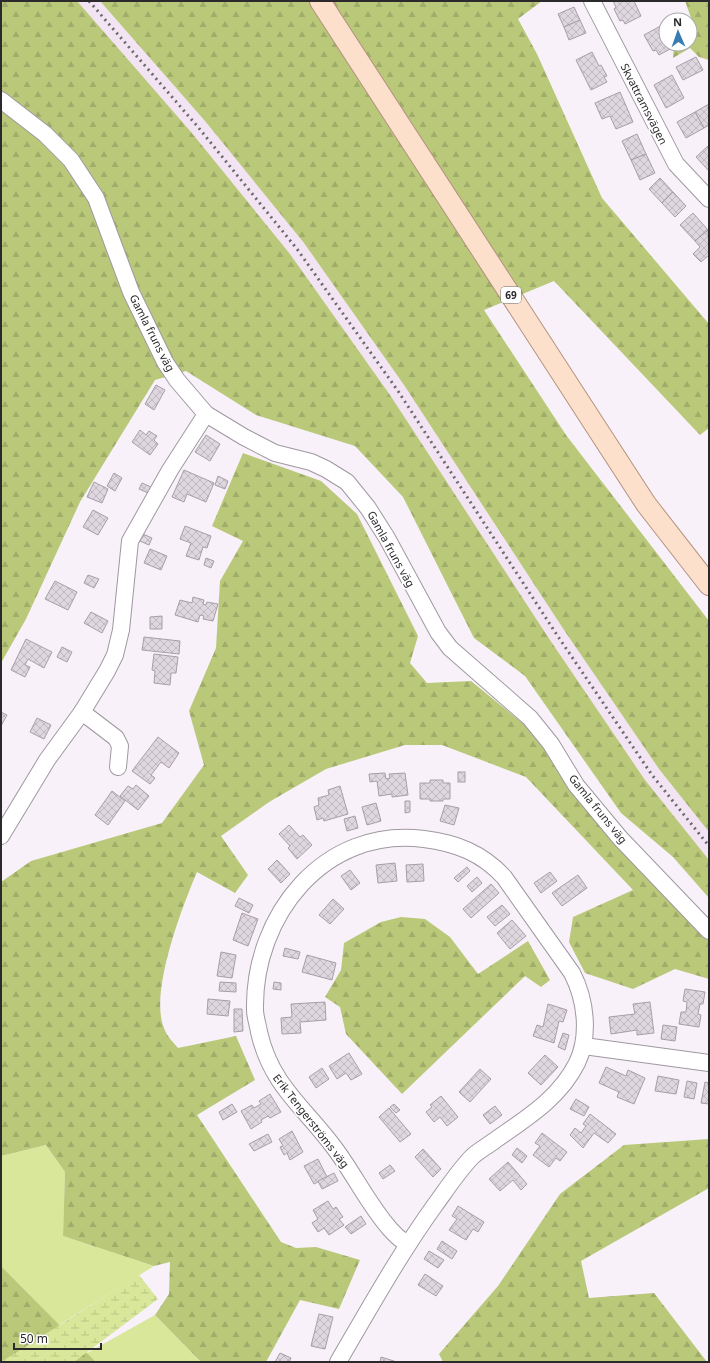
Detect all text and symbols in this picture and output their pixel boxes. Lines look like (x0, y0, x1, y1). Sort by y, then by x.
north arrow (658, 12, 698, 52)
text: N (673, 14, 682, 29)
street label: Skvattramsvägen (618, 61, 671, 147)
road number: 69 (501, 287, 521, 303)
street label: Gamla fruns väg (126, 292, 178, 374)
street label: Gamla fruns väg (364, 508, 419, 590)
street label: Gamla fruns väg (566, 771, 631, 846)
street label: Erik Tengerströms väg (270, 1071, 353, 1171)
scale bar (14, 1325, 101, 1351)
text: 50 m (20, 1330, 48, 1347)

